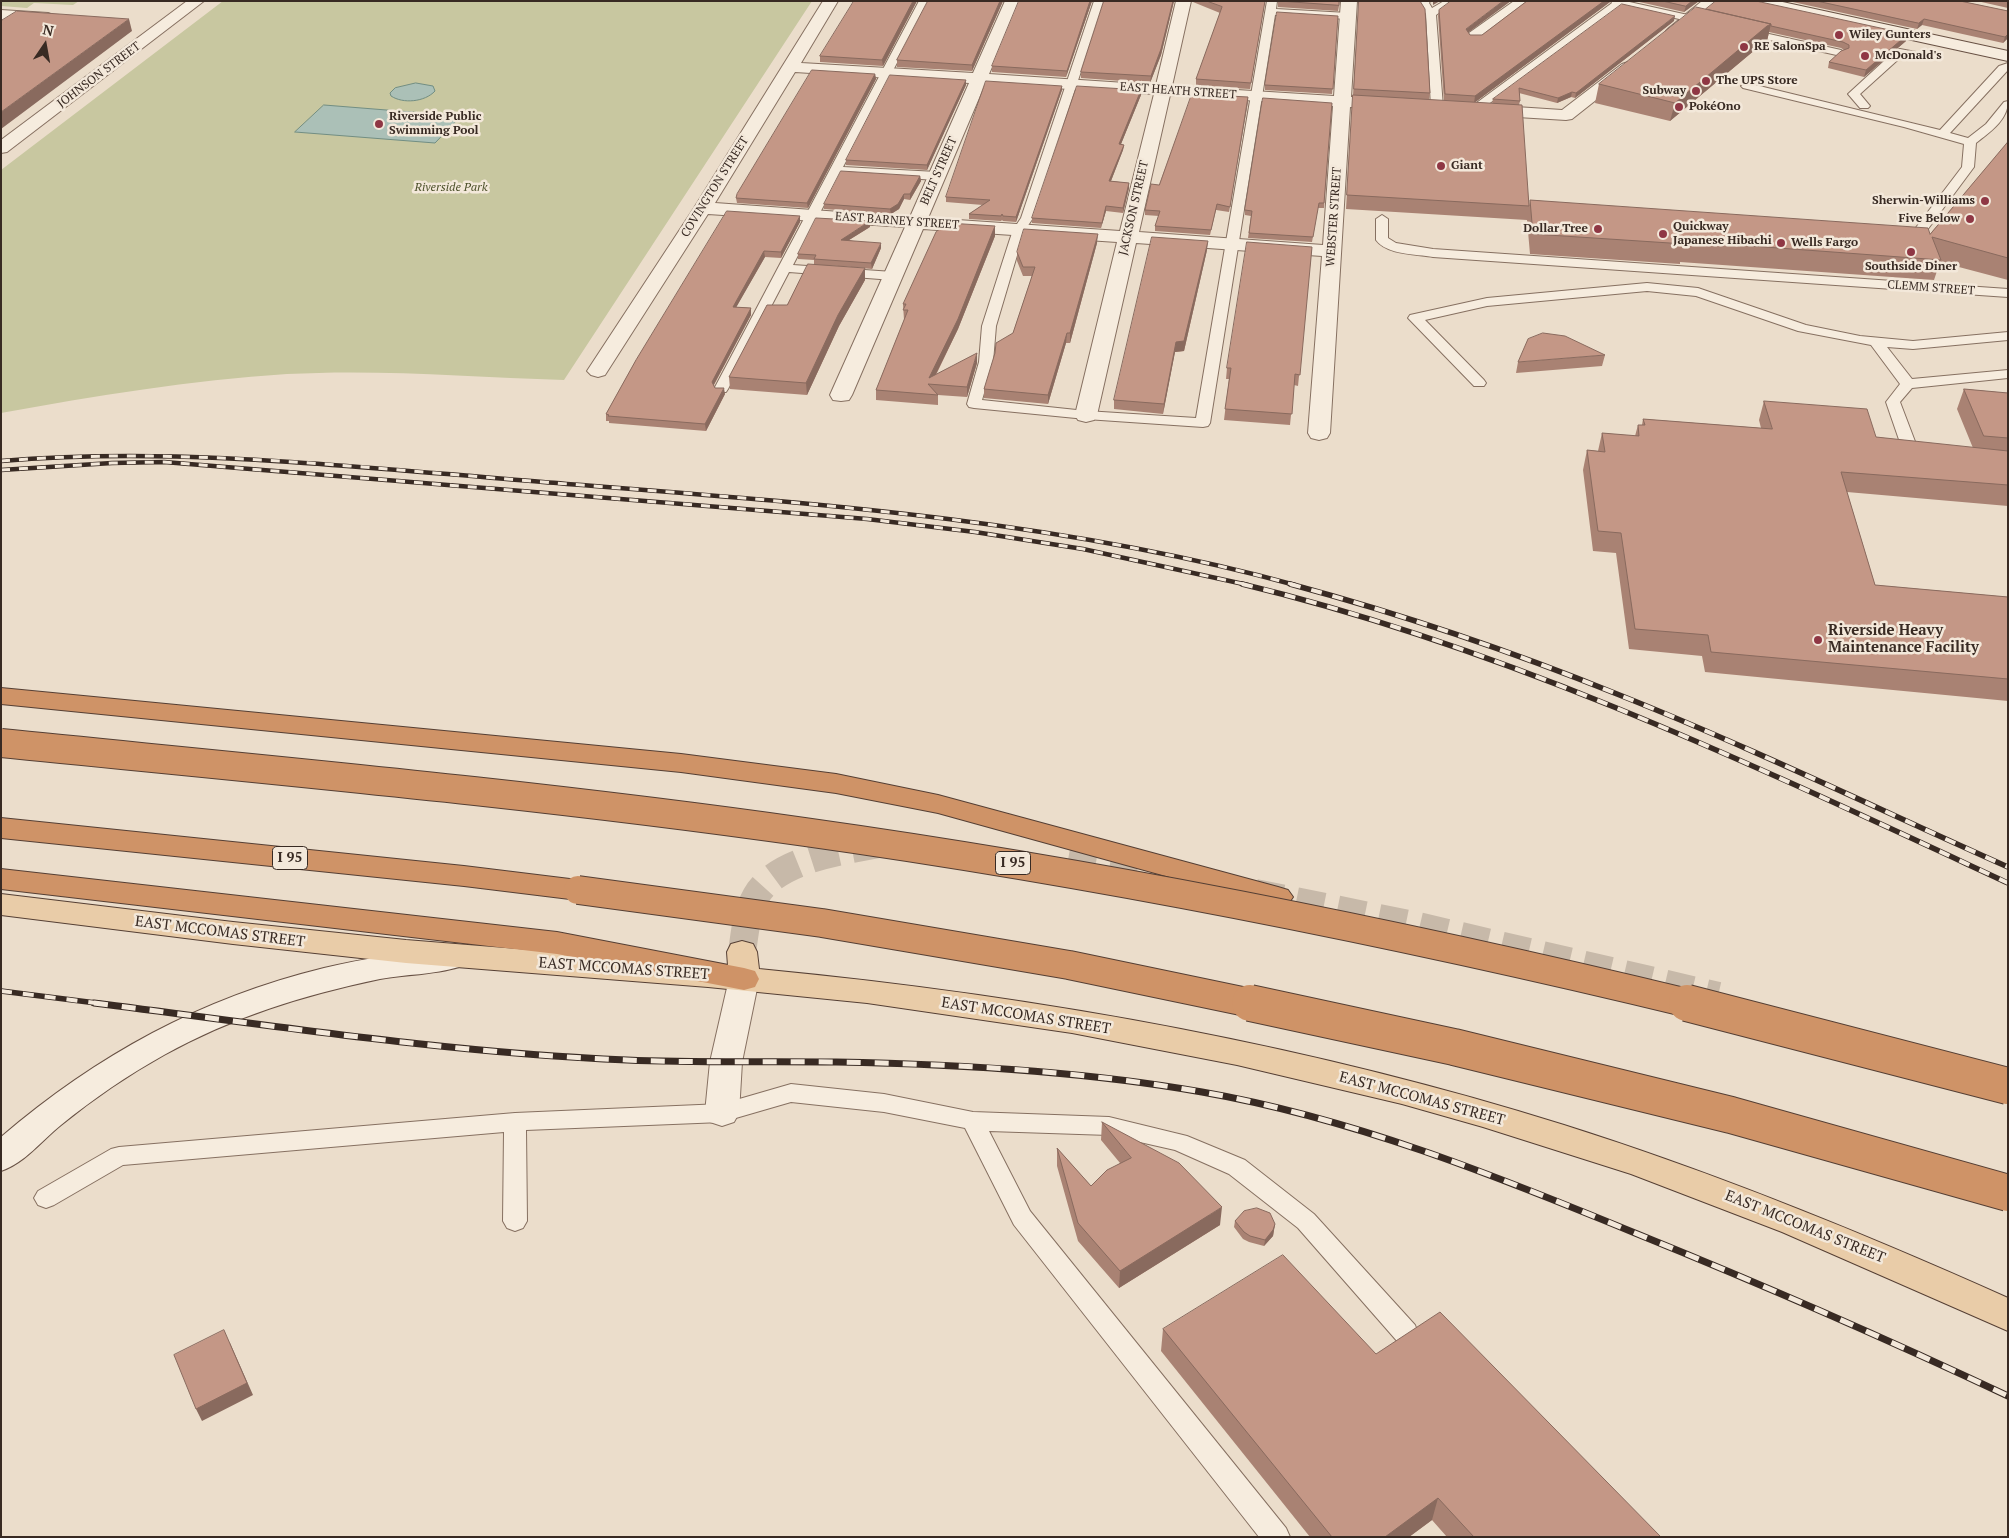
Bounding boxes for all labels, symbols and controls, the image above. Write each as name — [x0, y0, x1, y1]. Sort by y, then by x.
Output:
text: N — [41, 19, 55, 40]
north arrow — [20, 20, 70, 70]
place label: Wiley Gunters — [1849, 28, 1931, 42]
marker: Wiley Gunters — [1833, 29, 1845, 41]
street label: JOHNSON STREET — [55, 39, 143, 111]
place label: RE SalonSpa — [1754, 40, 1826, 54]
marker: RE SalonSpa — [1738, 41, 1750, 53]
place label: McDonald's — [1875, 49, 1942, 63]
marker: McDonald's — [1859, 50, 1871, 62]
place label: The UPS Store — [1716, 74, 1798, 88]
marker: The UPS Store — [1700, 75, 1712, 87]
street label: EAST HEATH STREET — [1119, 80, 1237, 102]
place label: Subway — [1643, 84, 1686, 98]
marker: Subway — [1690, 85, 1702, 97]
place label: PokéOno — [1689, 100, 1741, 114]
marker: PokéOno — [1673, 101, 1685, 113]
place label: Riverside Public Swimming Pool — [389, 110, 481, 138]
marker: Riverside Public Swimming Pool — [373, 118, 385, 130]
street label: COVINGTON STREET — [678, 134, 752, 240]
street label: BELT STREET — [918, 135, 960, 207]
street label: JACKSON STREET — [1116, 159, 1152, 257]
place label: Giant — [1451, 159, 1483, 173]
marker: Giant — [1435, 160, 1447, 172]
street label: WEBSTER STREET — [1323, 167, 1345, 267]
park label: Riverside Park — [415, 181, 487, 195]
place label: Sherwin-Williams — [1872, 194, 1975, 208]
marker: Sherwin-Williams — [1979, 195, 1991, 207]
street label: EAST BARNEY STREET — [834, 209, 960, 233]
place label: Five Below — [1899, 212, 1960, 226]
marker: Five Below — [1964, 213, 1976, 225]
place label: Quickway Japanese Hibachi — [1673, 220, 1772, 248]
place label: Dollar Tree — [1523, 222, 1588, 236]
marker: Dollar Tree — [1592, 223, 1604, 235]
marker: Quickway Japanese Hibachi — [1657, 228, 1669, 240]
place label: Wells Fargo — [1791, 236, 1858, 250]
marker: Wells Fargo — [1775, 237, 1787, 249]
marker: Southside Diner — [1905, 246, 1917, 258]
place label: Southside Diner — [1865, 260, 1957, 274]
street label: CLEMM STREET — [1887, 278, 1975, 298]
place label: Riverside Heavy Maintenance Facility — [1828, 622, 1979, 657]
marker: Riverside Heavy Maintenance Facility — [1812, 634, 1824, 646]
road number: I 95 — [272, 846, 308, 870]
road number: I 95 — [996, 851, 1030, 874]
street label: EAST MCCOMAS STREET — [134, 913, 306, 951]
street label: EAST MCCOMAS STREET — [538, 954, 710, 984]
street label: EAST MCCOMAS STREET — [940, 994, 1112, 1038]
street label: EAST MCCOMAS STREET — [1337, 1068, 1507, 1130]
street label: EAST MCCOMAS STREET — [1722, 1187, 1888, 1267]

